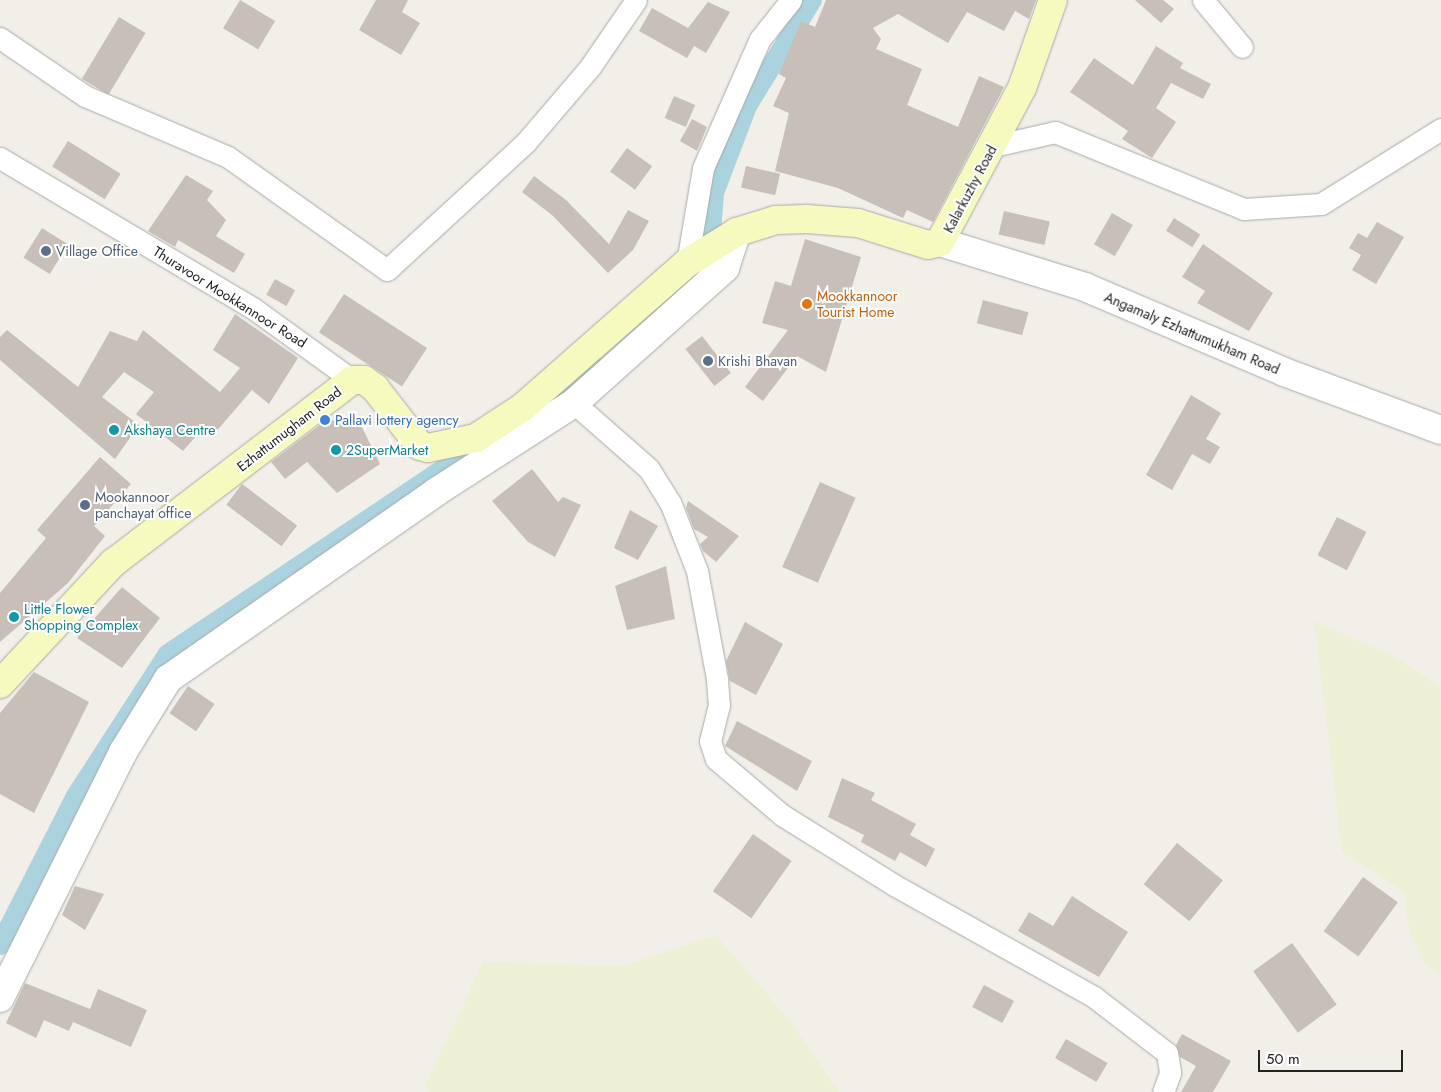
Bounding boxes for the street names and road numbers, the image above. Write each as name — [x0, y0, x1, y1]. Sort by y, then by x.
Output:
street label: Kalarkuzhy Road — [940, 142, 1000, 236]
street label: Thuravoor Mookkannoor Road — [150, 243, 310, 351]
street label: Angamaly Ezhattumukham Road — [1102, 288, 1282, 378]
street label: Ezhattumugham Road — [233, 383, 345, 475]

